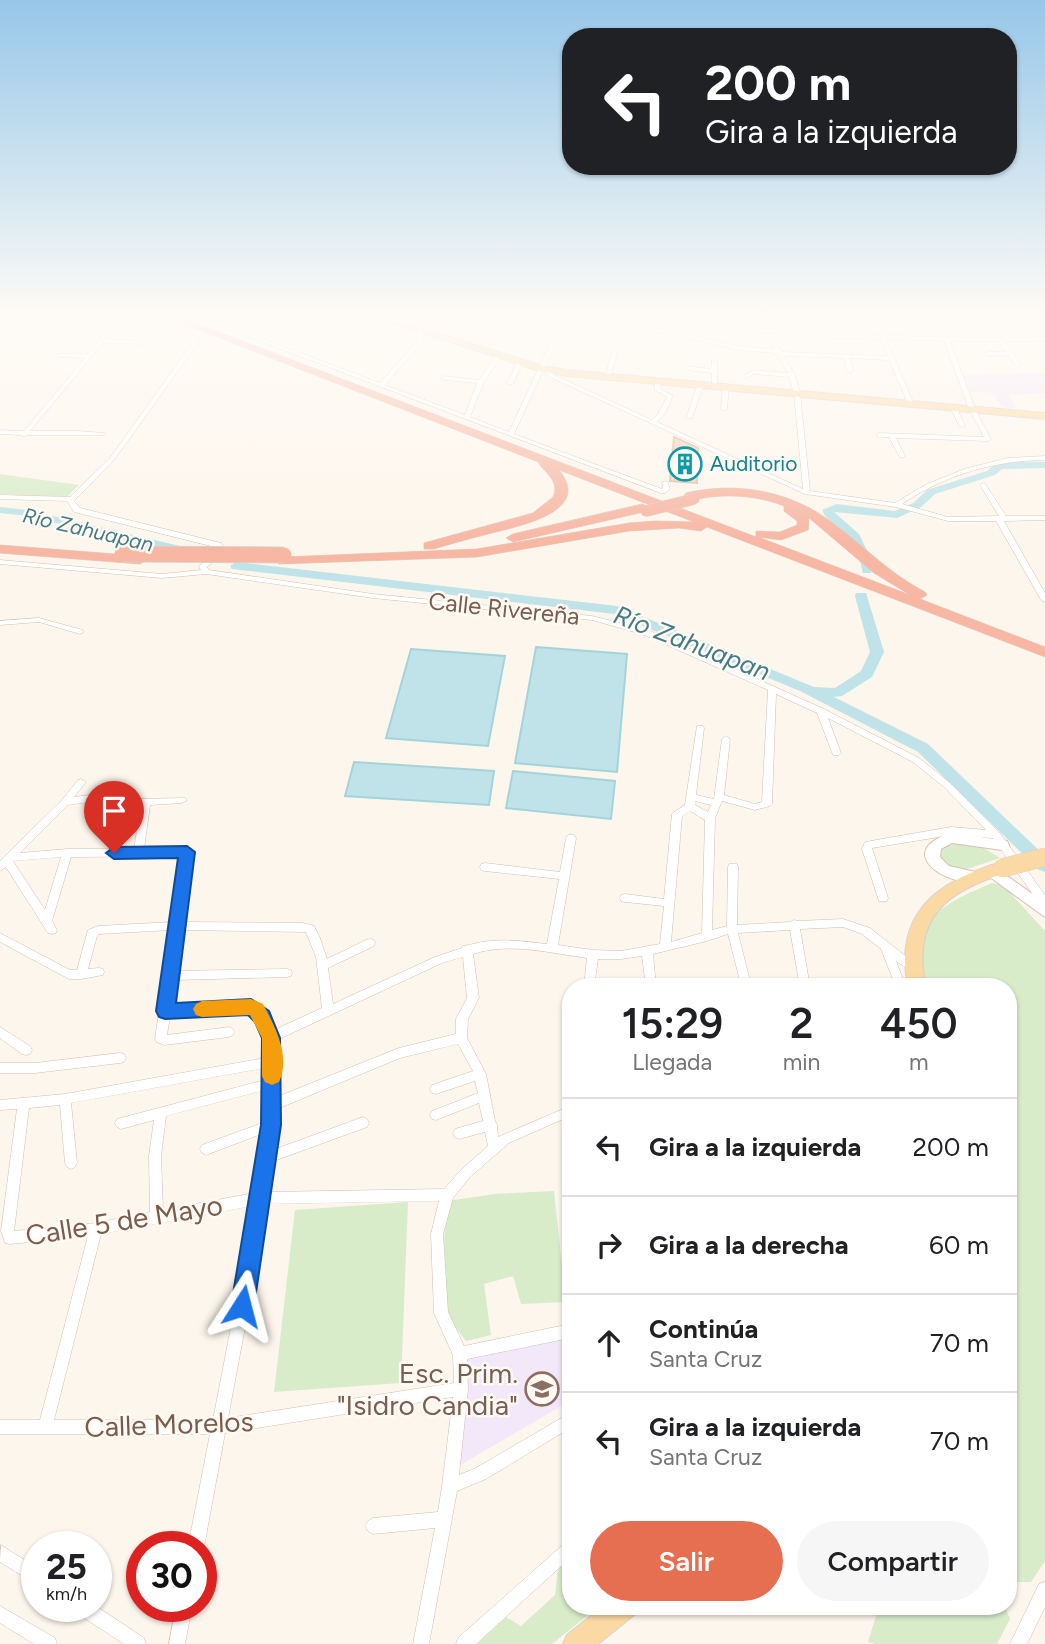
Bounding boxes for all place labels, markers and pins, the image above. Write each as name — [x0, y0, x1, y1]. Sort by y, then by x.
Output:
building icon: Auditorio — [666, 445, 704, 483]
place label: Auditorio — [710, 451, 797, 476]
pin — [84, 781, 144, 853]
place label: Esc. Prim. "Isidro Candia" — [337, 1356, 518, 1422]
school or university icon: Esc. Prim. "Isidro Candia" — [523, 1370, 561, 1408]

